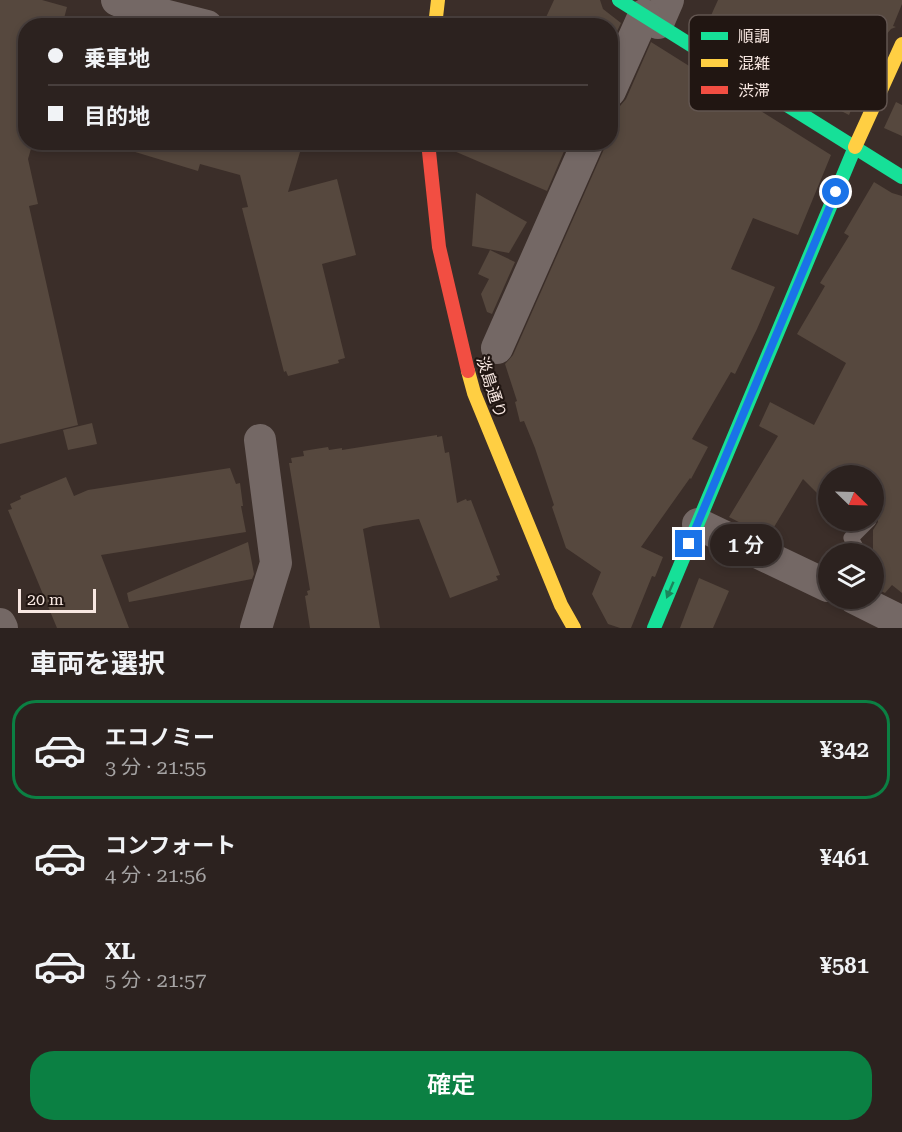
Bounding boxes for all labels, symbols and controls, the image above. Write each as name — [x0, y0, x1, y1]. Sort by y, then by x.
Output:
legend — [689, 15, 887, 111]
text: 順調 — [738, 27, 770, 46]
text: 乗車地 — [84, 46, 150, 71]
text: 混雑 — [738, 54, 770, 73]
text: 渋滞 — [738, 81, 770, 100]
text: 目的地 — [84, 104, 150, 129]
route start — [822, 178, 849, 205]
street label: 淡島通り — [473, 354, 510, 421]
north arrow — [818, 465, 884, 531]
map controls — [818, 465, 884, 609]
callout: 1 分 — [710, 523, 782, 565]
route end — [675, 530, 702, 557]
text: 1 分 — [728, 533, 764, 557]
button: layers — [818, 543, 884, 609]
one-way arrow — [665, 581, 675, 599]
scale bar — [18, 586, 96, 614]
text: 20 m — [27, 590, 64, 609]
text: 車両を選択 — [30, 648, 165, 680]
icon: car — [33, 723, 87, 777]
text: エコノミー — [105, 725, 215, 750]
text: ¥342 — [820, 737, 869, 762]
text: 3 分 · 21:55 — [105, 755, 206, 779]
icon: car — [33, 831, 87, 885]
text: コンフォート — [105, 833, 236, 858]
text: ¥461 — [820, 845, 869, 870]
text: 4 分 · 21:56 — [105, 863, 206, 887]
icon: car — [33, 939, 87, 993]
text: XL — [105, 939, 135, 964]
text: ¥581 — [820, 953, 869, 978]
text: 5 分 · 21:57 — [105, 968, 206, 992]
button: 確定 — [30, 1051, 872, 1120]

